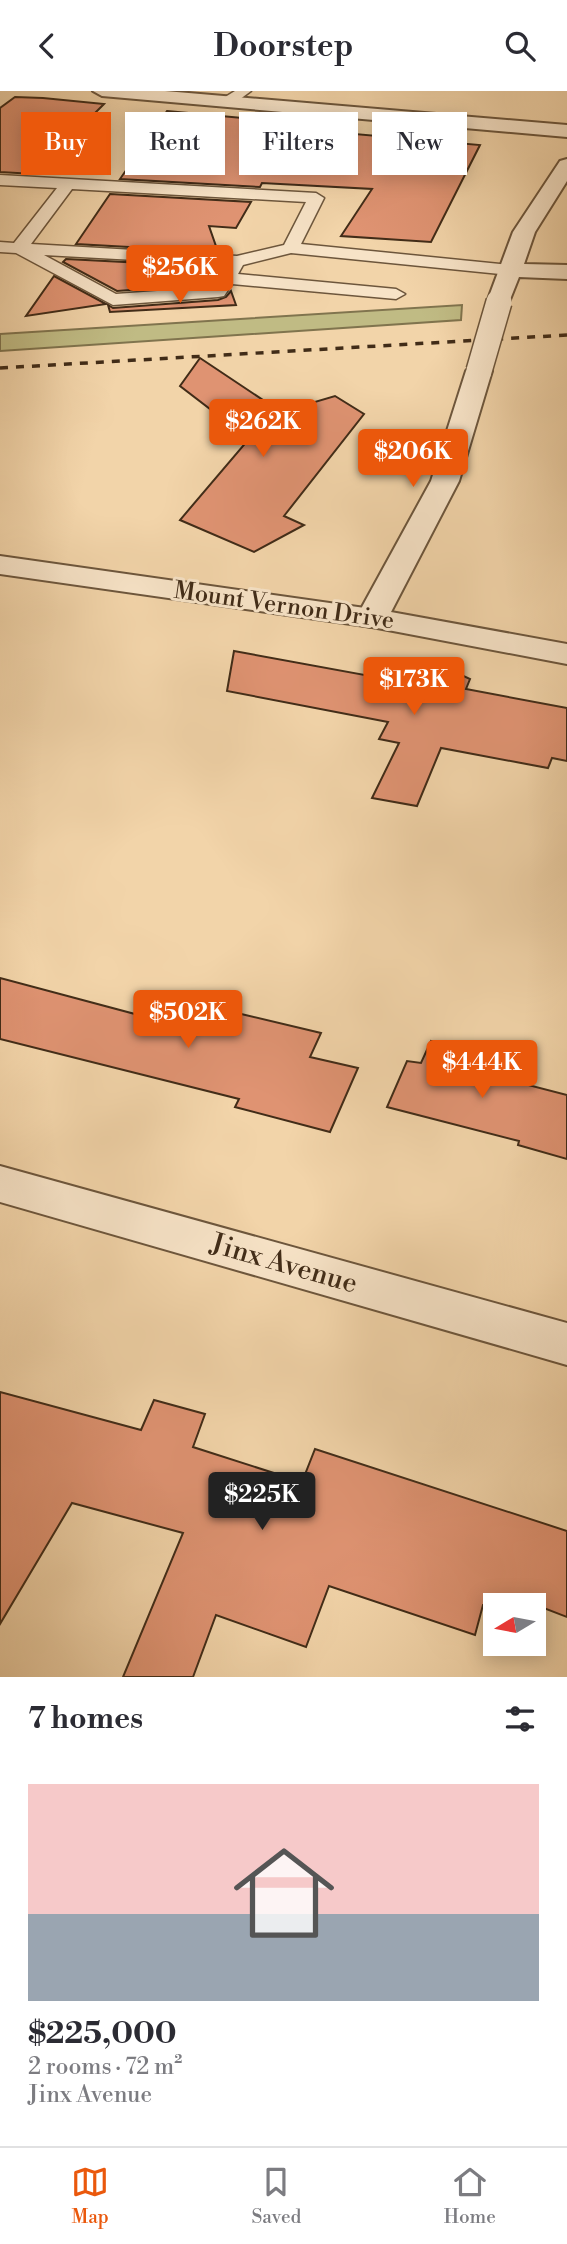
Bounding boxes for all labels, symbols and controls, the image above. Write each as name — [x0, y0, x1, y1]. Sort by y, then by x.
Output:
text: Doorstep — [214, 26, 353, 66]
icon: back — [28, 27, 66, 65]
icon: search — [501, 27, 539, 65]
chip: Buy — [21, 112, 111, 175]
chip: Rent — [125, 112, 225, 175]
chip: Filters — [239, 112, 358, 175]
chip: New — [372, 112, 467, 175]
pin: $256K — [131, 245, 229, 305]
text: $256K — [142, 254, 218, 282]
pin: $262K — [214, 399, 312, 459]
text: $262K — [225, 408, 301, 436]
pin: $206K — [364, 429, 462, 489]
text: $206K — [374, 438, 452, 466]
street label: Mount Vernon Drive — [172, 576, 396, 636]
pin: $173K — [365, 657, 463, 717]
text: $173K — [379, 666, 449, 694]
pin: $502K — [139, 991, 237, 1050]
text: $502K — [149, 999, 227, 1027]
pin: $444K — [433, 1041, 531, 1100]
text: $444K — [442, 1049, 522, 1077]
street label: Jinx Avenue — [206, 1226, 361, 1302]
pin: $225K — [213, 1473, 311, 1532]
text: $225K — [224, 1481, 300, 1509]
north arrow — [483, 1593, 546, 1655]
map controls — [483, 1593, 546, 1656]
text: 7 homes — [28, 1700, 143, 1738]
icon: filters — [501, 1700, 539, 1738]
icon: home — [221, 1830, 347, 1956]
text: $225,000 — [28, 2015, 177, 2053]
text: 2 rooms · 72 m² — [28, 2053, 182, 2081]
text: Jinx Avenue — [28, 2081, 152, 2109]
tab: Map — [71, 2163, 109, 2229]
tab: Saved — [251, 2163, 301, 2229]
tab: Home — [444, 2163, 496, 2229]

